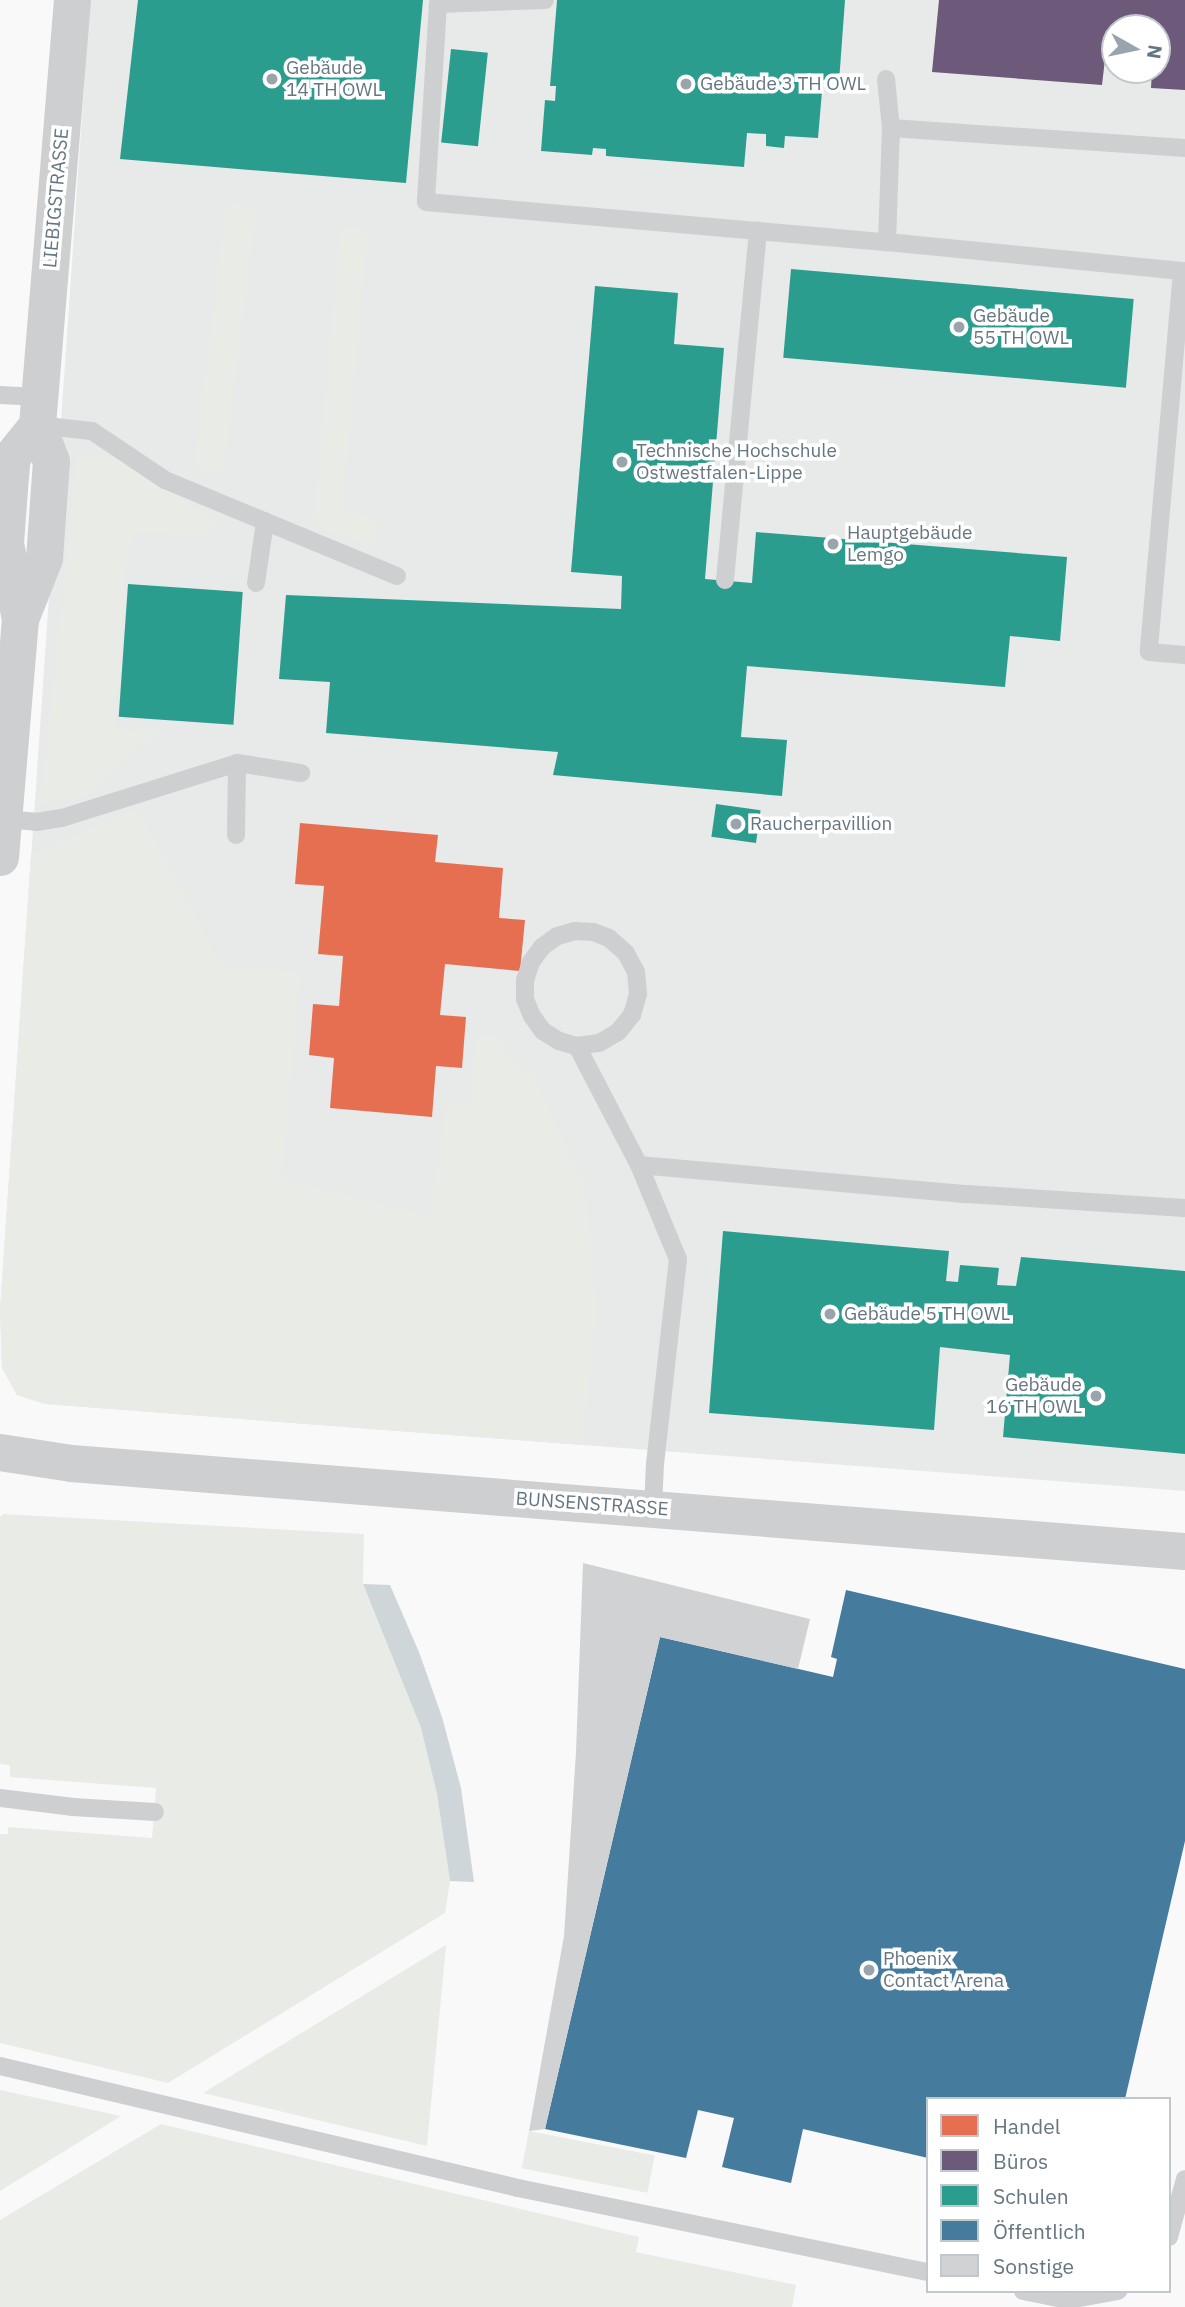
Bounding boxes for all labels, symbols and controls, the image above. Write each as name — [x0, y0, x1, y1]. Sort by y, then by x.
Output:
north arrow — [1101, 14, 1171, 84]
text: N — [1142, 43, 1168, 61]
place label: Gebäude 14 TH OWL — [286, 57, 382, 101]
marker: Gebäude 14 TH OWL — [264, 71, 280, 87]
place label: Gebäude 3 TH OWL — [700, 73, 866, 95]
marker: Gebäude 3 TH OWL — [678, 76, 694, 92]
street label: LIEBIGSTRASSE — [39, 127, 73, 269]
place label: Gebäude 55 TH OWL — [973, 305, 1069, 349]
marker: Gebäude 55 TH OWL — [951, 319, 967, 335]
place label: Technische Hochschule Ostwestfalen-Lippe — [636, 440, 837, 484]
marker: Technische Hochschule Ostwestfalen-Lippe — [614, 454, 630, 470]
place label: Hauptgebäude Lemgo — [847, 522, 973, 566]
marker: Hauptgebäude Lemgo — [825, 536, 841, 552]
place label: Raucherpavillion — [750, 813, 892, 835]
marker: Raucherpavillion — [728, 816, 744, 832]
place label: Gebäude 5 TH OWL — [844, 1303, 1010, 1325]
marker: Gebäude 5 TH OWL — [822, 1306, 838, 1322]
place label: Gebäude 16 TH OWL — [986, 1374, 1082, 1418]
marker: Gebäude 16 TH OWL — [1088, 1388, 1104, 1404]
street label: BUNSENSTRASSE — [515, 1487, 669, 1521]
place label: Phoenix Contact Arena — [883, 1948, 1004, 1992]
marker: Phoenix Contact Arena — [861, 1962, 877, 1978]
legend — [926, 2097, 1171, 2293]
text: Handel — [993, 2112, 1060, 2140]
text: Büros — [993, 2147, 1048, 2175]
text: Schulen — [993, 2182, 1069, 2210]
text: Öffentlich — [993, 2217, 1086, 2245]
text: Sonstige — [993, 2252, 1074, 2280]

